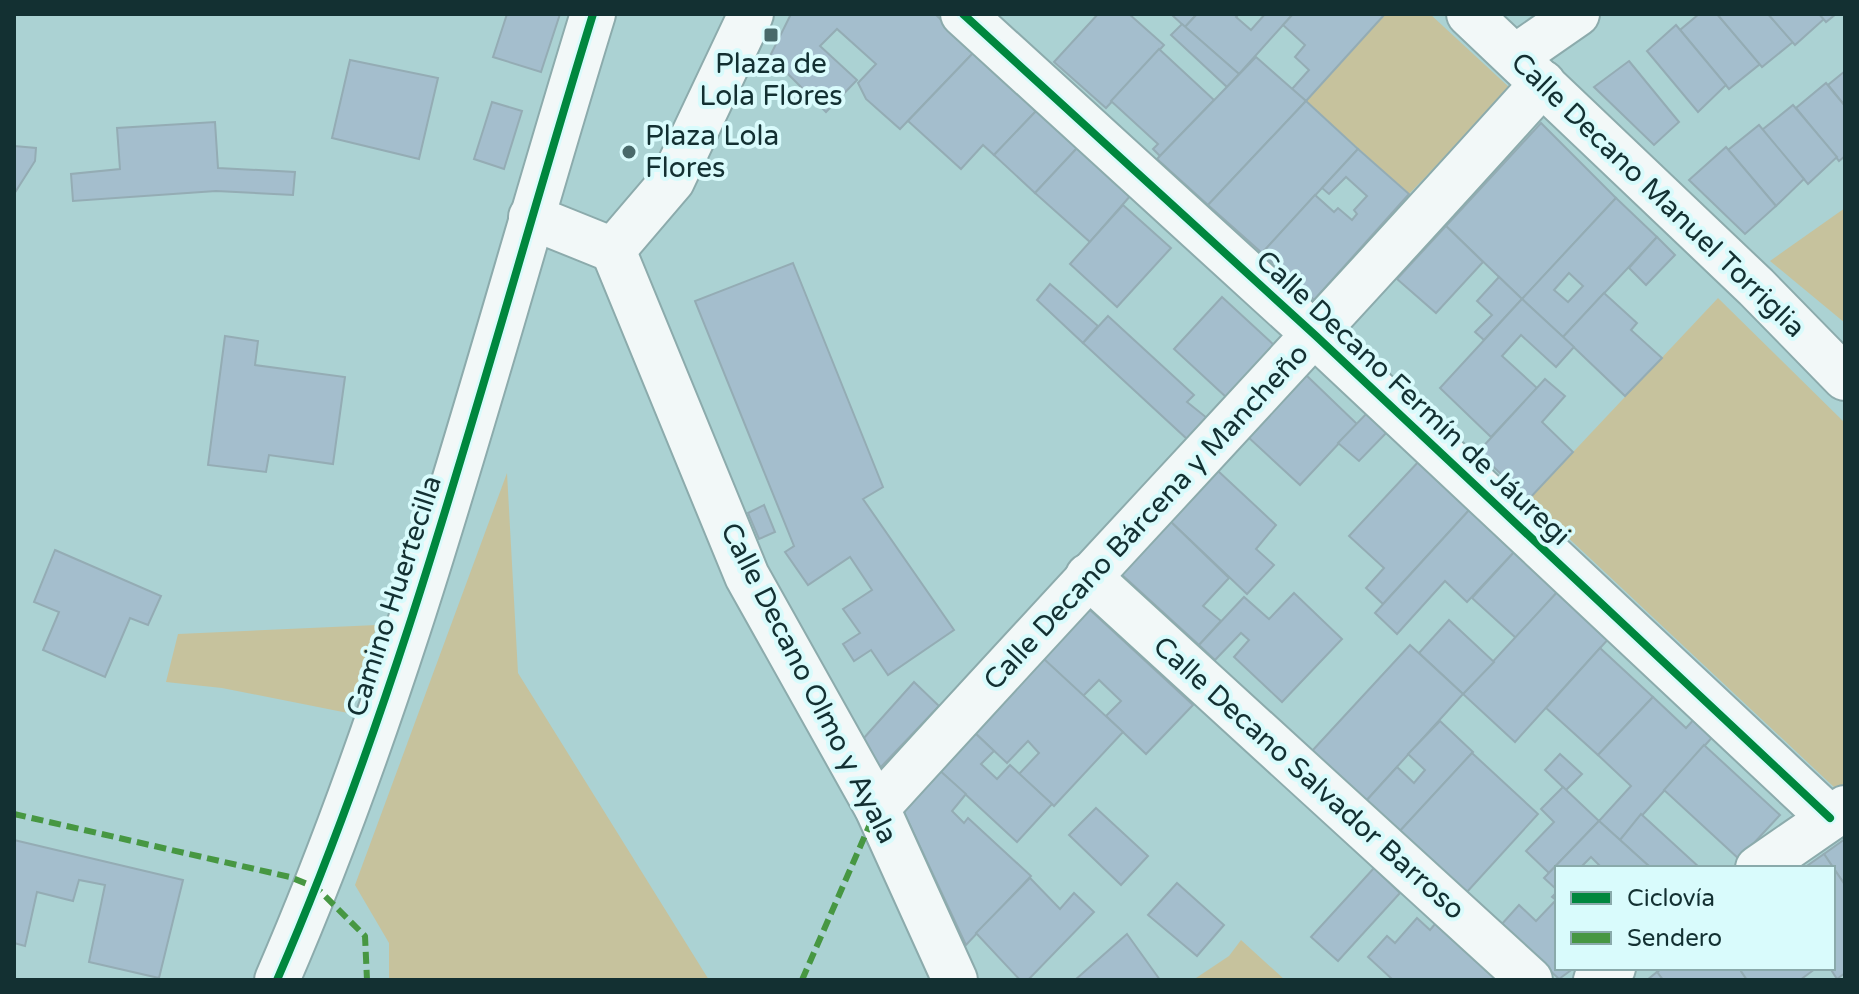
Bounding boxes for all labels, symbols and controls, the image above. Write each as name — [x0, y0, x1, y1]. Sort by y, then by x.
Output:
marker: Plaza de Lola Flores — [762, 26, 780, 44]
street label: Calle Decano Manuel Torriglia — [1504, 45, 1812, 345]
place label: Plaza de Lola Flores — [699, 47, 843, 113]
place label: Plaza Lola Flores — [645, 119, 779, 185]
marker: Plaza Lola Flores — [620, 143, 638, 161]
street label: Calle Decano Fermín de Jáuregi — [1249, 243, 1577, 553]
street label: Calle Decano Bárcena y Mancheño — [976, 337, 1316, 697]
street label: Camino Huertecilla — [339, 471, 449, 721]
street label: Calle Decano Olmo y Ayala — [713, 517, 905, 849]
street label: Calle Decano Salvador Barroso — [1146, 629, 1472, 927]
legend — [1555, 866, 1835, 970]
text: Ciclovía — [1627, 884, 1715, 913]
text: Sendero — [1627, 924, 1722, 953]

